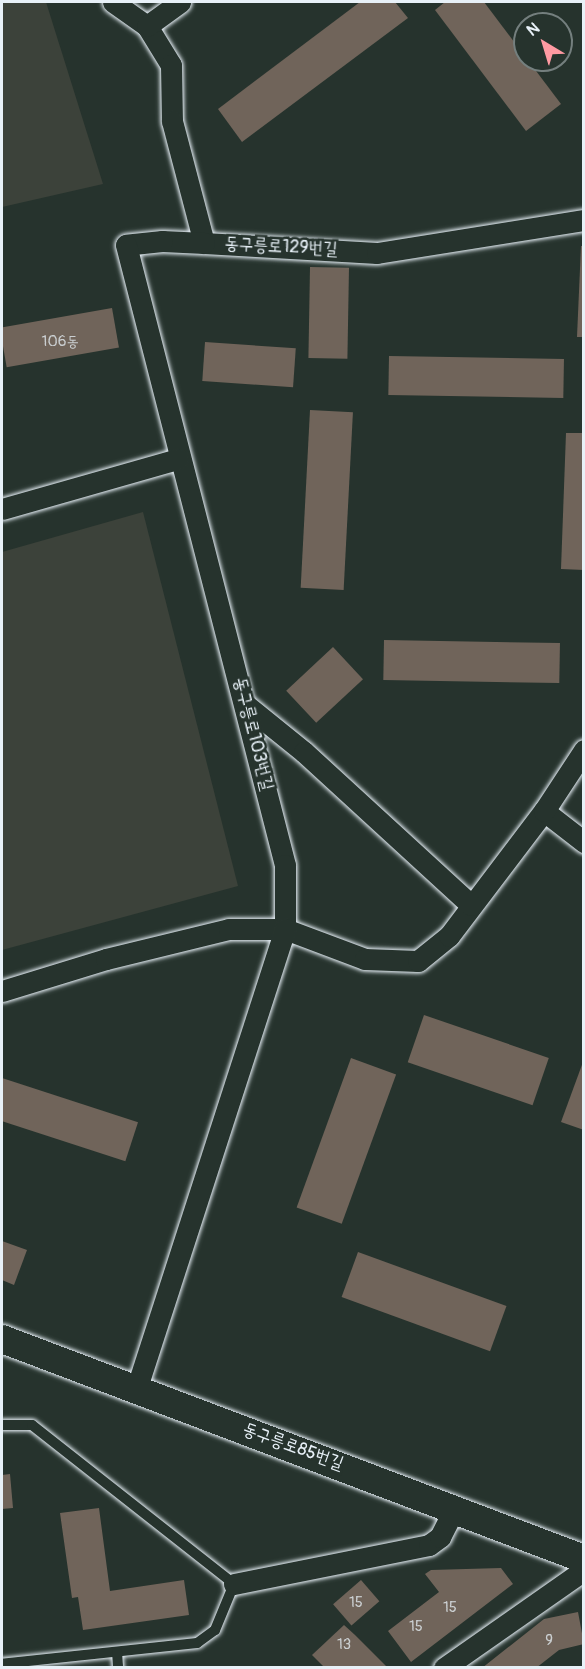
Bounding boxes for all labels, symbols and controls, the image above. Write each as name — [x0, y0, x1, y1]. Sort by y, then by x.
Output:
north arrow — [513, 12, 573, 72]
text: N — [523, 18, 544, 41]
street label: 동구릉로129번길 — [224, 233, 338, 261]
house number: 106동 — [42, 333, 78, 351]
street label: 동구릉로103번길 — [228, 675, 278, 793]
street label: 동구릉로85번길 — [240, 1419, 346, 1475]
house number: 15 — [349, 1594, 363, 1612]
house number: 15 — [443, 1599, 457, 1617]
house number: 15 — [409, 1618, 423, 1636]
house number: 9 — [545, 1632, 553, 1650]
house number: 13 — [337, 1636, 351, 1654]

